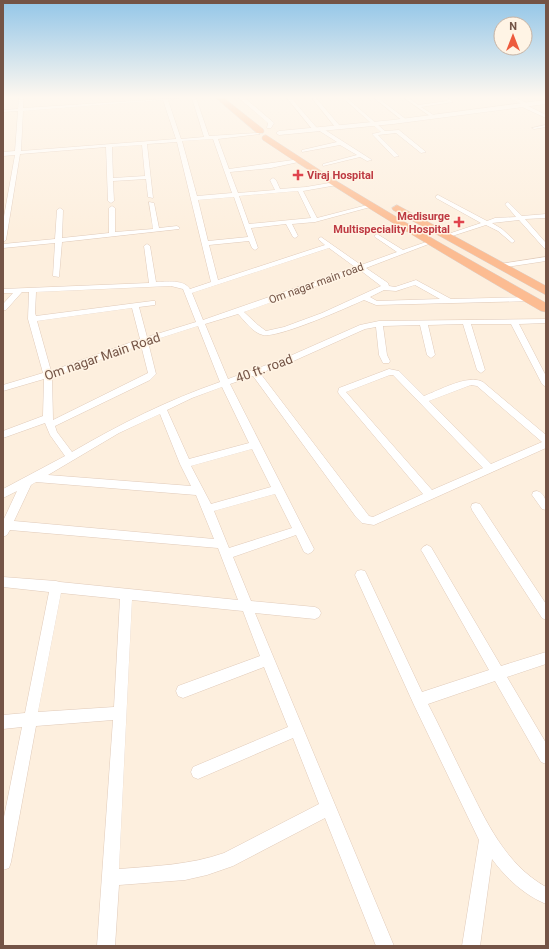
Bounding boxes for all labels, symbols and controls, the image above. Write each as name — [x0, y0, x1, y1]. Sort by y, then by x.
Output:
north arrow — [493, 16, 533, 56]
text: N — [509, 20, 517, 33]
marker: Viraj Hospital — [292, 169, 304, 181]
place label: Viraj Hospital — [307, 169, 374, 182]
place label: Medisurge Multispeciality Hospital — [333, 210, 450, 236]
marker: Medisurge Multispeciality Hospital — [453, 216, 465, 228]
street label: Om nagar main road — [267, 260, 365, 307]
street label: Om nagar Main Road — [42, 330, 162, 383]
street label: 40 ft. road — [234, 351, 295, 386]

